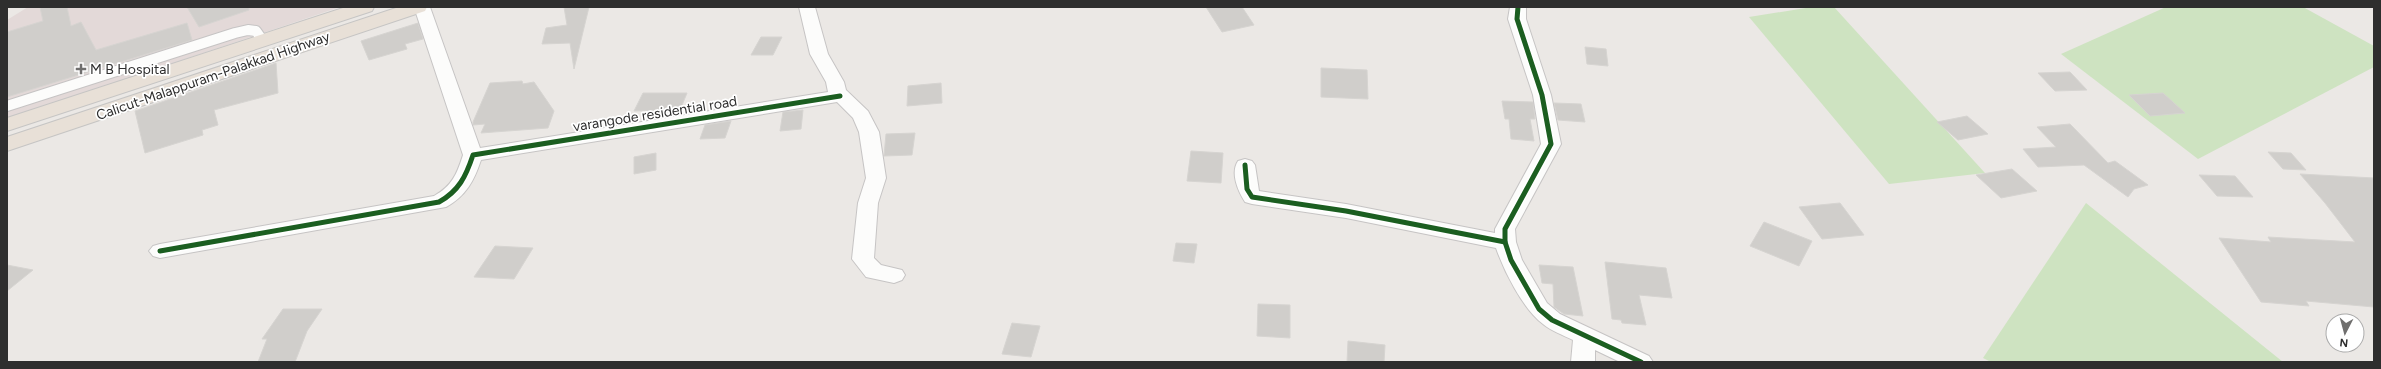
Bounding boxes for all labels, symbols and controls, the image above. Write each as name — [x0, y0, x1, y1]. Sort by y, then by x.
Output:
street label: Calicut-Malappuram-Palakkad Highway — [94, 28, 333, 124]
place label: M B Hospital — [90, 61, 169, 78]
marker: M B Hospital — [75, 63, 87, 75]
street label: varangode residential road — [572, 93, 738, 135]
north arrow — [2325, 313, 2365, 353]
text: N — [2339, 336, 2349, 349]

